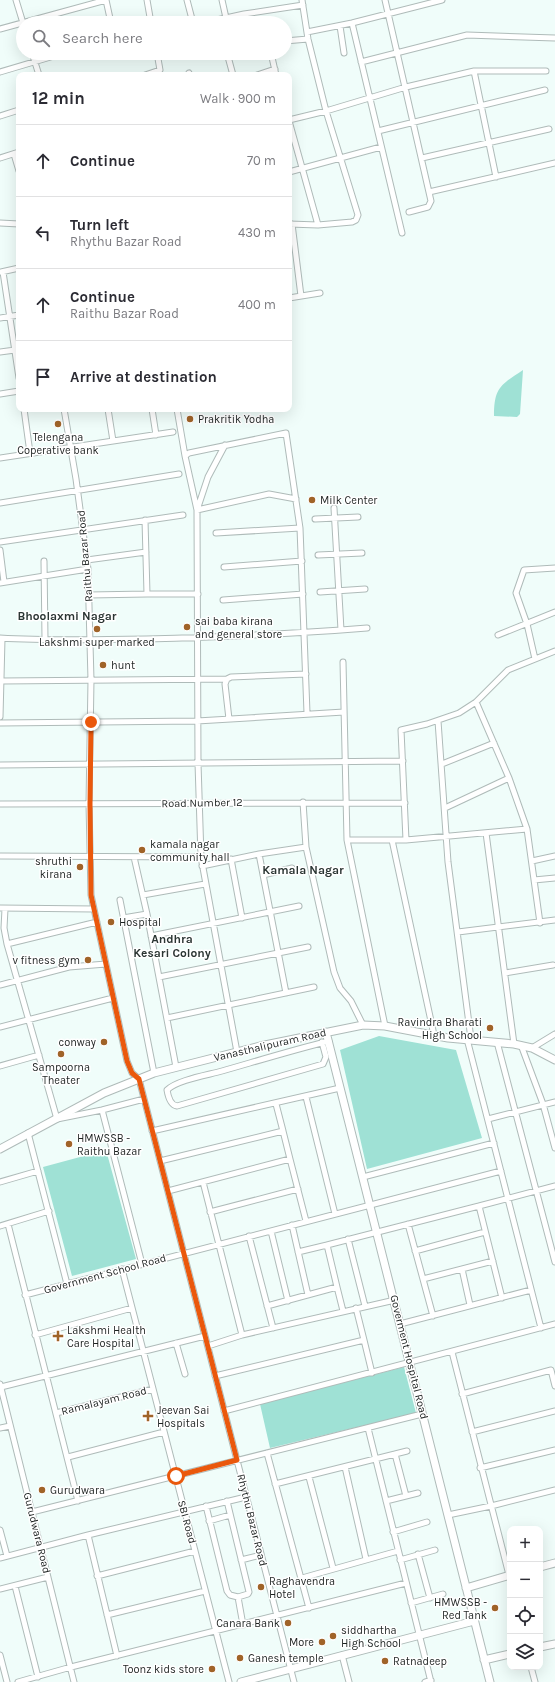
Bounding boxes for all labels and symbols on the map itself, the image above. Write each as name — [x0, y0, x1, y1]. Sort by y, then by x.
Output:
place label: Prakritik Yodha — [198, 413, 274, 426]
marker: Prakritik Yodha — [185, 414, 195, 424]
marker: Telengana Coperative bank — [53, 419, 63, 429]
place label: Telengana Coperative bank — [17, 431, 99, 457]
place label: Milk Center — [320, 494, 377, 507]
marker: Milk Center — [307, 495, 317, 505]
street label: Raithu Bazar Road — [75, 510, 95, 602]
district label: Bhoolaxmi Nagar — [18, 609, 117, 623]
place label: sai baba kirana and general store — [195, 615, 283, 641]
marker: sai baba kirana and general store — [182, 622, 192, 632]
marker: Lakshmi super marked — [92, 624, 102, 634]
place label: Lakshmi super marked — [39, 636, 155, 649]
place label: hunt — [111, 659, 135, 672]
marker: hunt — [98, 660, 108, 670]
route end — [82, 713, 100, 731]
street label: Road Number 12 — [161, 796, 243, 810]
place label: kamala nagar community hall — [150, 838, 230, 864]
marker: kamala nagar community hall — [137, 845, 147, 855]
place label: shruthi kirana — [35, 855, 72, 881]
marker: shruthi kirana — [75, 862, 85, 872]
district label: Kamala Nagar — [262, 863, 344, 877]
place label: Hospital — [119, 916, 161, 929]
marker: Hospital — [106, 917, 116, 927]
district label: Andhra Kesari Colony — [133, 932, 211, 960]
place label: v fitness gym — [12, 954, 80, 967]
marker: v fitness gym — [83, 955, 93, 965]
place label: Ravindra Bharati High School — [398, 1016, 482, 1042]
marker: Ravindra Bharati High School — [485, 1023, 495, 1033]
street label: Vanasthalipuram Road — [213, 1026, 327, 1064]
place label: conway — [59, 1036, 96, 1049]
marker: conway — [99, 1037, 109, 1047]
marker: Sampoorna Theater — [56, 1049, 66, 1059]
place label: Sampoorna Theater — [32, 1061, 90, 1087]
place label: HMWSSB - Raithu Bazar — [77, 1132, 141, 1158]
marker: HMWSSB - Raithu Bazar — [64, 1139, 74, 1149]
street label: Government School Road — [42, 1251, 168, 1297]
street label: Goverment Hospital Road — [387, 1294, 431, 1420]
place label: Lakshmi Health Care Hospital — [67, 1324, 146, 1350]
marker: Lakshmi Health Care Hospital — [52, 1330, 64, 1342]
street label: Ramalayam Road — [60, 1384, 148, 1418]
place label: Jeevan Sai Hospitals — [157, 1404, 210, 1430]
marker: Jeevan Sai Hospitals — [142, 1410, 154, 1422]
route start — [167, 1467, 185, 1485]
street label: Rhythu Bazar Road — [234, 1473, 270, 1567]
place label: Gurudwara — [50, 1484, 105, 1497]
marker: Gurudwara — [37, 1485, 47, 1495]
street label: Gurudwara Road — [21, 1491, 53, 1575]
street label: SBI Road — [175, 1499, 199, 1545]
place label: Raghavendra Hotel — [269, 1575, 335, 1601]
marker: Raghavendra Hotel — [256, 1582, 266, 1592]
place label: HMWSSB - Red Tank — [434, 1596, 487, 1622]
marker: HMWSSB - Red Tank — [490, 1603, 500, 1613]
place label: Canara Bank — [216, 1617, 280, 1630]
marker: Canara Bank — [283, 1618, 293, 1628]
place label: siddhartha High School — [341, 1624, 401, 1650]
marker: siddhartha High School — [328, 1631, 338, 1641]
place label: More — [289, 1636, 314, 1649]
marker: More — [317, 1637, 327, 1647]
place label: Ganesh temple — [248, 1652, 324, 1665]
marker: Ganesh temple — [235, 1653, 245, 1663]
place label: Ratnadeep — [393, 1655, 447, 1668]
marker: Ratnadeep — [380, 1656, 390, 1666]
place label: Toonz kids store — [123, 1663, 204, 1676]
marker: Toonz kids store — [207, 1664, 217, 1674]

